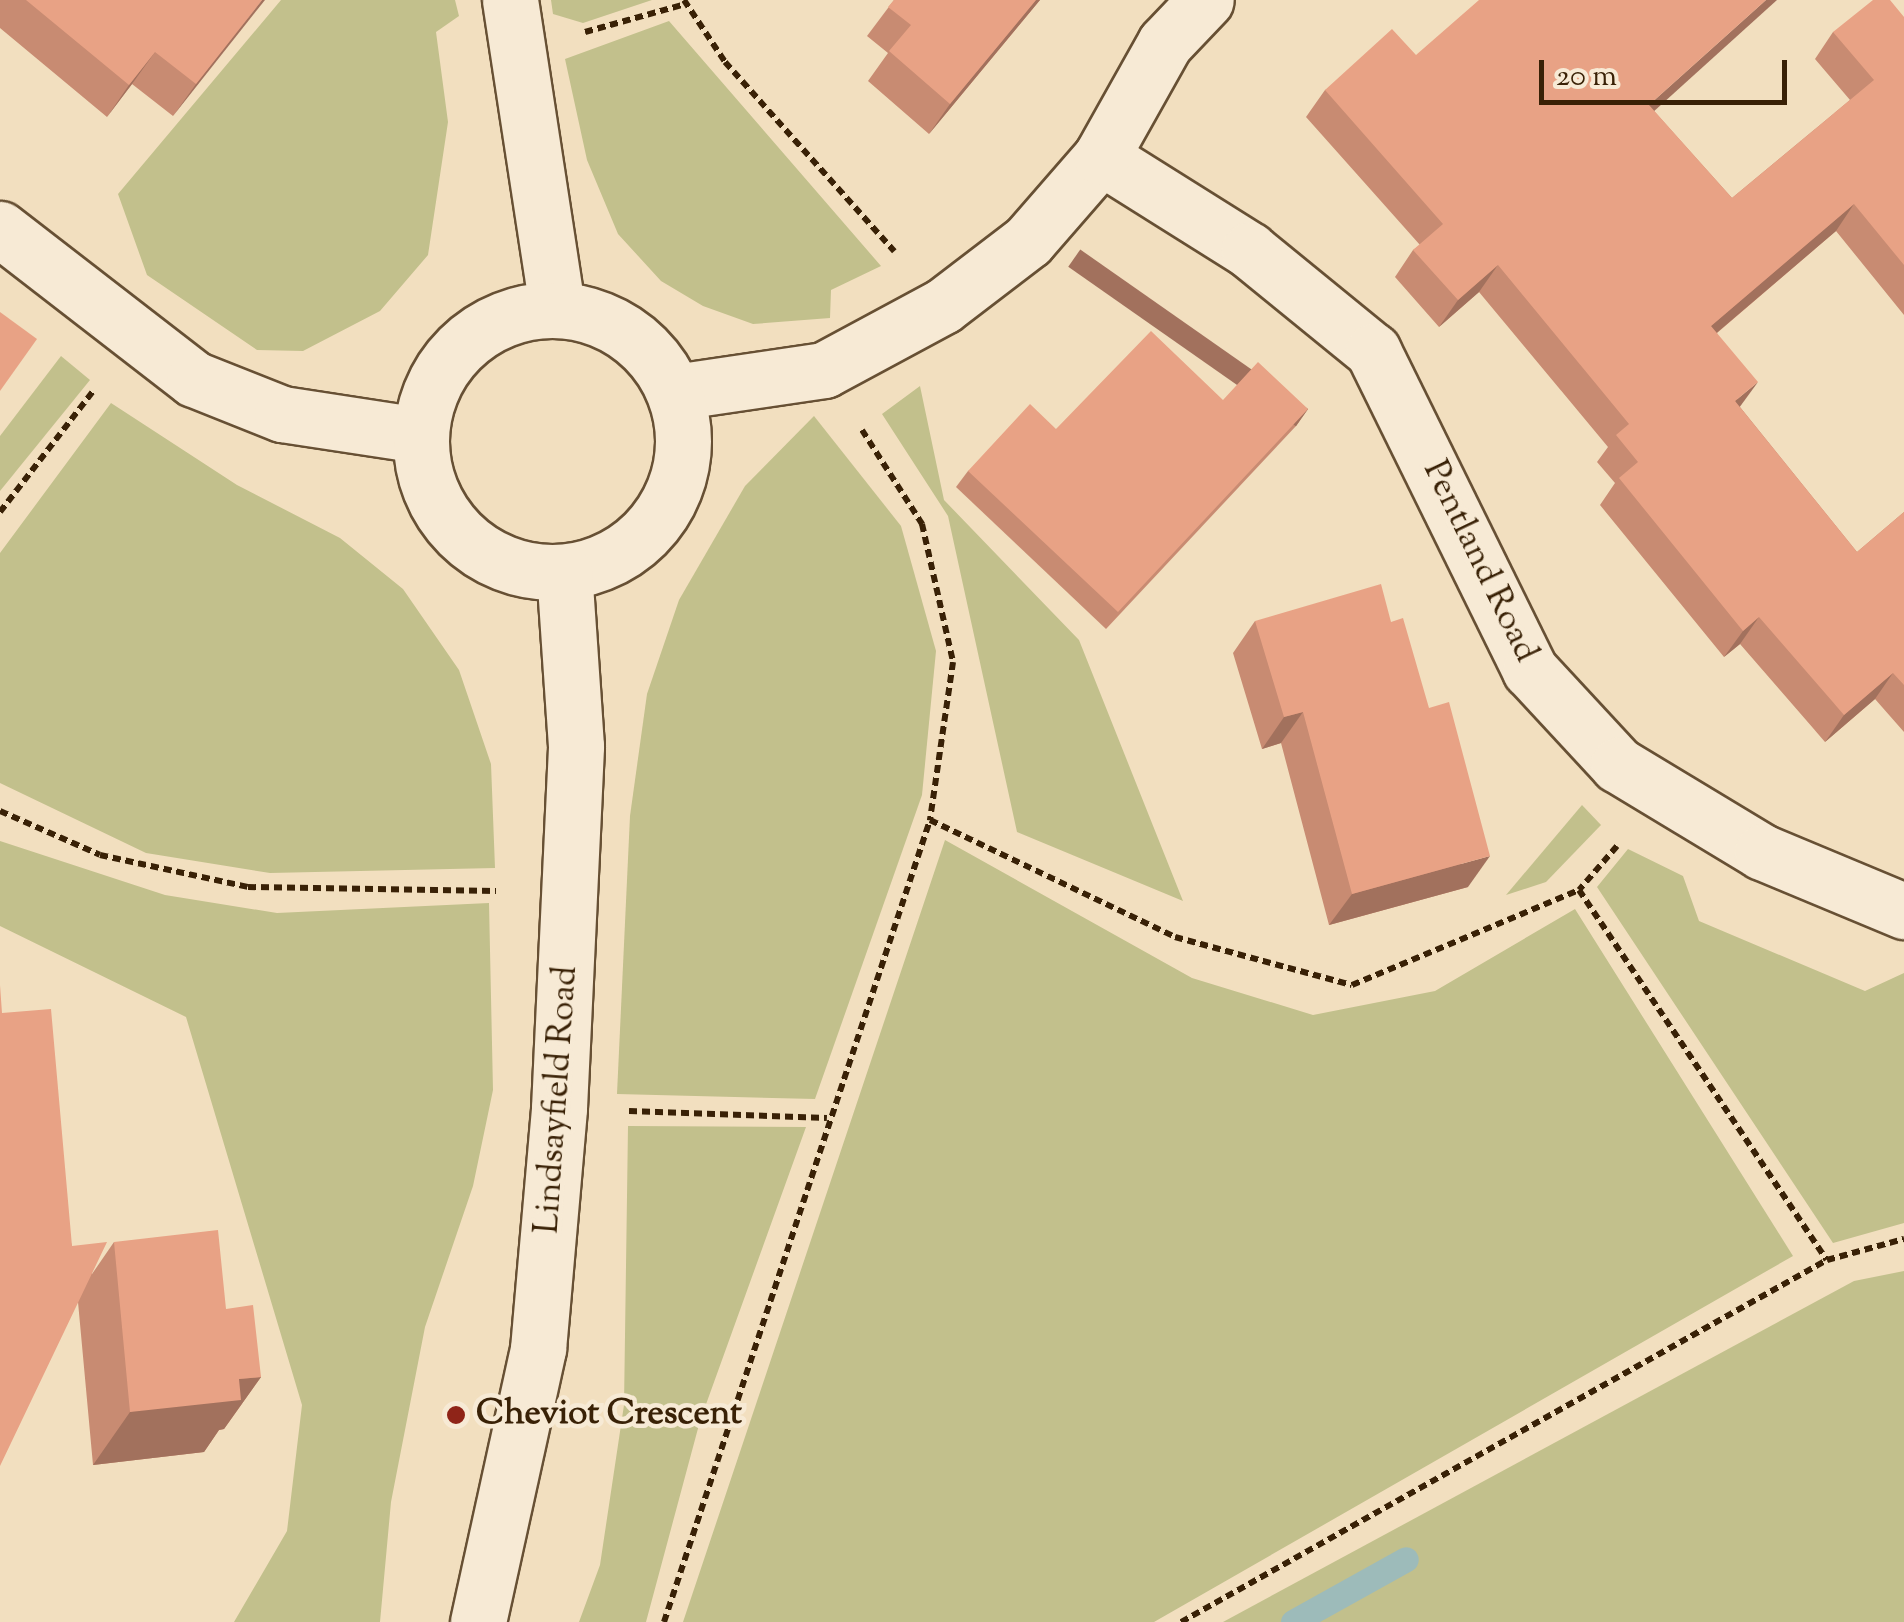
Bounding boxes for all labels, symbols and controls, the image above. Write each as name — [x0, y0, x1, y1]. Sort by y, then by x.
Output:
scale bar — [1544, 40, 1792, 102]
text: 20 m — [1556, 56, 1617, 99]
street label: Pentland Road — [1412, 454, 1546, 670]
street label: Lindsayfield Road — [528, 965, 588, 1235]
place label: Cheviot Crescent — [476, 1394, 742, 1436]
marker: Cheviot Crescent — [445, 1404, 467, 1426]

